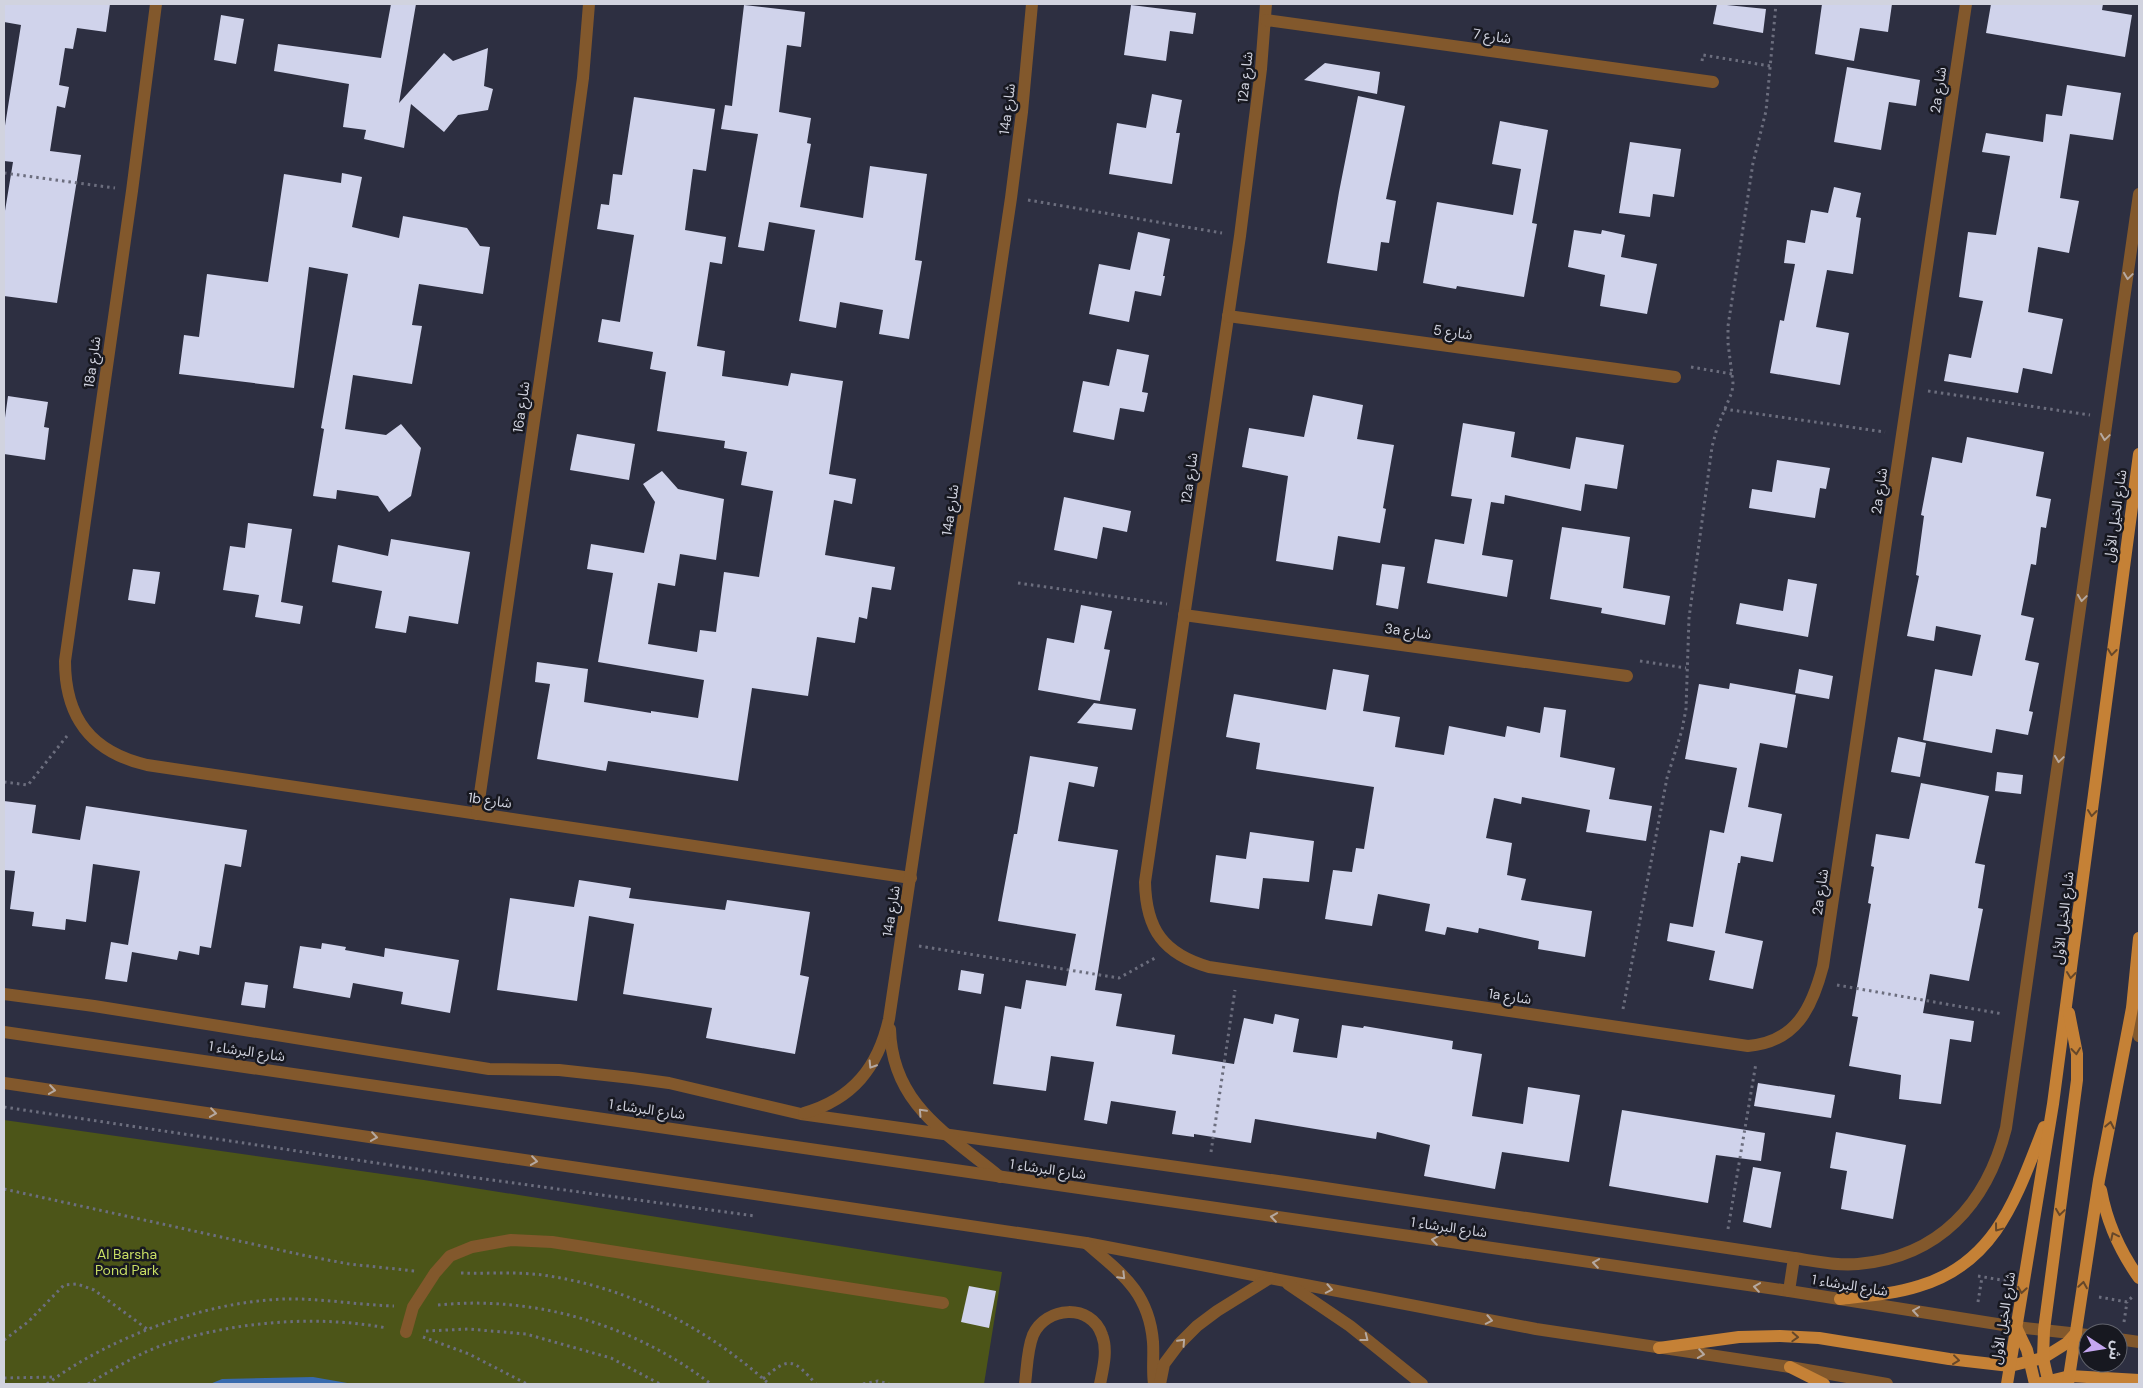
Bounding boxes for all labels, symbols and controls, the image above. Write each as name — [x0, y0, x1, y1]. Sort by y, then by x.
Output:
street label: شارع 7 — [1471, 24, 1512, 50]
street label: 12a شارع — [1233, 51, 1259, 104]
street label: 2a شارع — [1926, 66, 1952, 115]
street label: 14a شارع — [995, 82, 1021, 136]
one-way arrow — [2123, 272, 2133, 281]
street label: شارع 5 — [1432, 320, 1474, 346]
street label: 18a شارع — [80, 335, 106, 389]
street label: 16a شارع — [508, 380, 535, 434]
one-way arrow — [2100, 434, 2111, 442]
street label: 12a شارع — [1177, 451, 1203, 505]
street label: 2a شارع — [1867, 467, 1893, 516]
street label: شارع الخيل الأول — [2100, 468, 2132, 564]
street label: 14a شارع — [938, 483, 964, 537]
one-way arrow — [2077, 595, 2088, 603]
street label: 3a شارع — [1383, 619, 1432, 645]
one-way arrow — [2107, 649, 2118, 657]
one-way arrow — [2054, 755, 2065, 763]
street label: 1b شارع — [467, 788, 513, 814]
one-way arrow — [2087, 810, 2098, 818]
street label: 2a شارع — [1808, 868, 1834, 917]
street label: شارع الخيل الأول — [2048, 870, 2080, 966]
street label: 14a شارع — [878, 884, 906, 938]
one-way arrow — [2066, 971, 2077, 979]
street label: 1a شارع — [1487, 984, 1533, 1010]
street label: شارع البرشاء 1 — [207, 1037, 286, 1067]
one-way arrow — [2070, 1047, 2081, 1055]
one-way arrow — [869, 1059, 878, 1068]
one-way arrow — [48, 1084, 56, 1095]
street label: شارع البرشاء 1 — [607, 1095, 686, 1125]
one-way arrow — [208, 1108, 217, 1118]
one-way arrow — [919, 1109, 928, 1118]
one-way arrow — [2104, 1120, 2114, 1129]
one-way arrow — [370, 1131, 378, 1142]
one-way arrow — [530, 1155, 539, 1165]
street label: شارع البرشاء 1 — [1008, 1155, 1087, 1185]
one-way arrow — [2055, 1208, 2066, 1216]
one-way arrow — [1270, 1212, 1279, 1222]
street label: شارع البرشاء 1 — [1409, 1213, 1488, 1243]
one-way arrow — [1996, 1222, 2004, 1231]
one-way arrow — [2110, 1232, 2120, 1241]
one-way arrow — [1431, 1235, 1439, 1246]
park label: Al Barsha Pond Park — [95, 1245, 159, 1279]
one-way arrow — [1592, 1259, 1600, 1269]
one-way arrow — [1117, 1270, 1126, 1279]
street label: شارع البرشاء 1 — [1810, 1270, 1889, 1302]
street label: شارع الخيل الأول — [1987, 1270, 2021, 1366]
one-way arrow — [2077, 1281, 2088, 1289]
one-way arrow — [1752, 1282, 1761, 1292]
one-way arrow — [1325, 1284, 1334, 1294]
one-way arrow — [2018, 1286, 2028, 1295]
one-way arrow — [1912, 1306, 1920, 1317]
one-way arrow — [1484, 1314, 1493, 1325]
north arrow — [2078, 1323, 2128, 1373]
one-way arrow — [1791, 1331, 1799, 1342]
one-way arrow — [1359, 1332, 1368, 1340]
one-way arrow — [1176, 1339, 1185, 1348]
text: ش — [2105, 1339, 2127, 1362]
one-way arrow — [1697, 1348, 1705, 1358]
one-way arrow — [1952, 1354, 1960, 1365]

